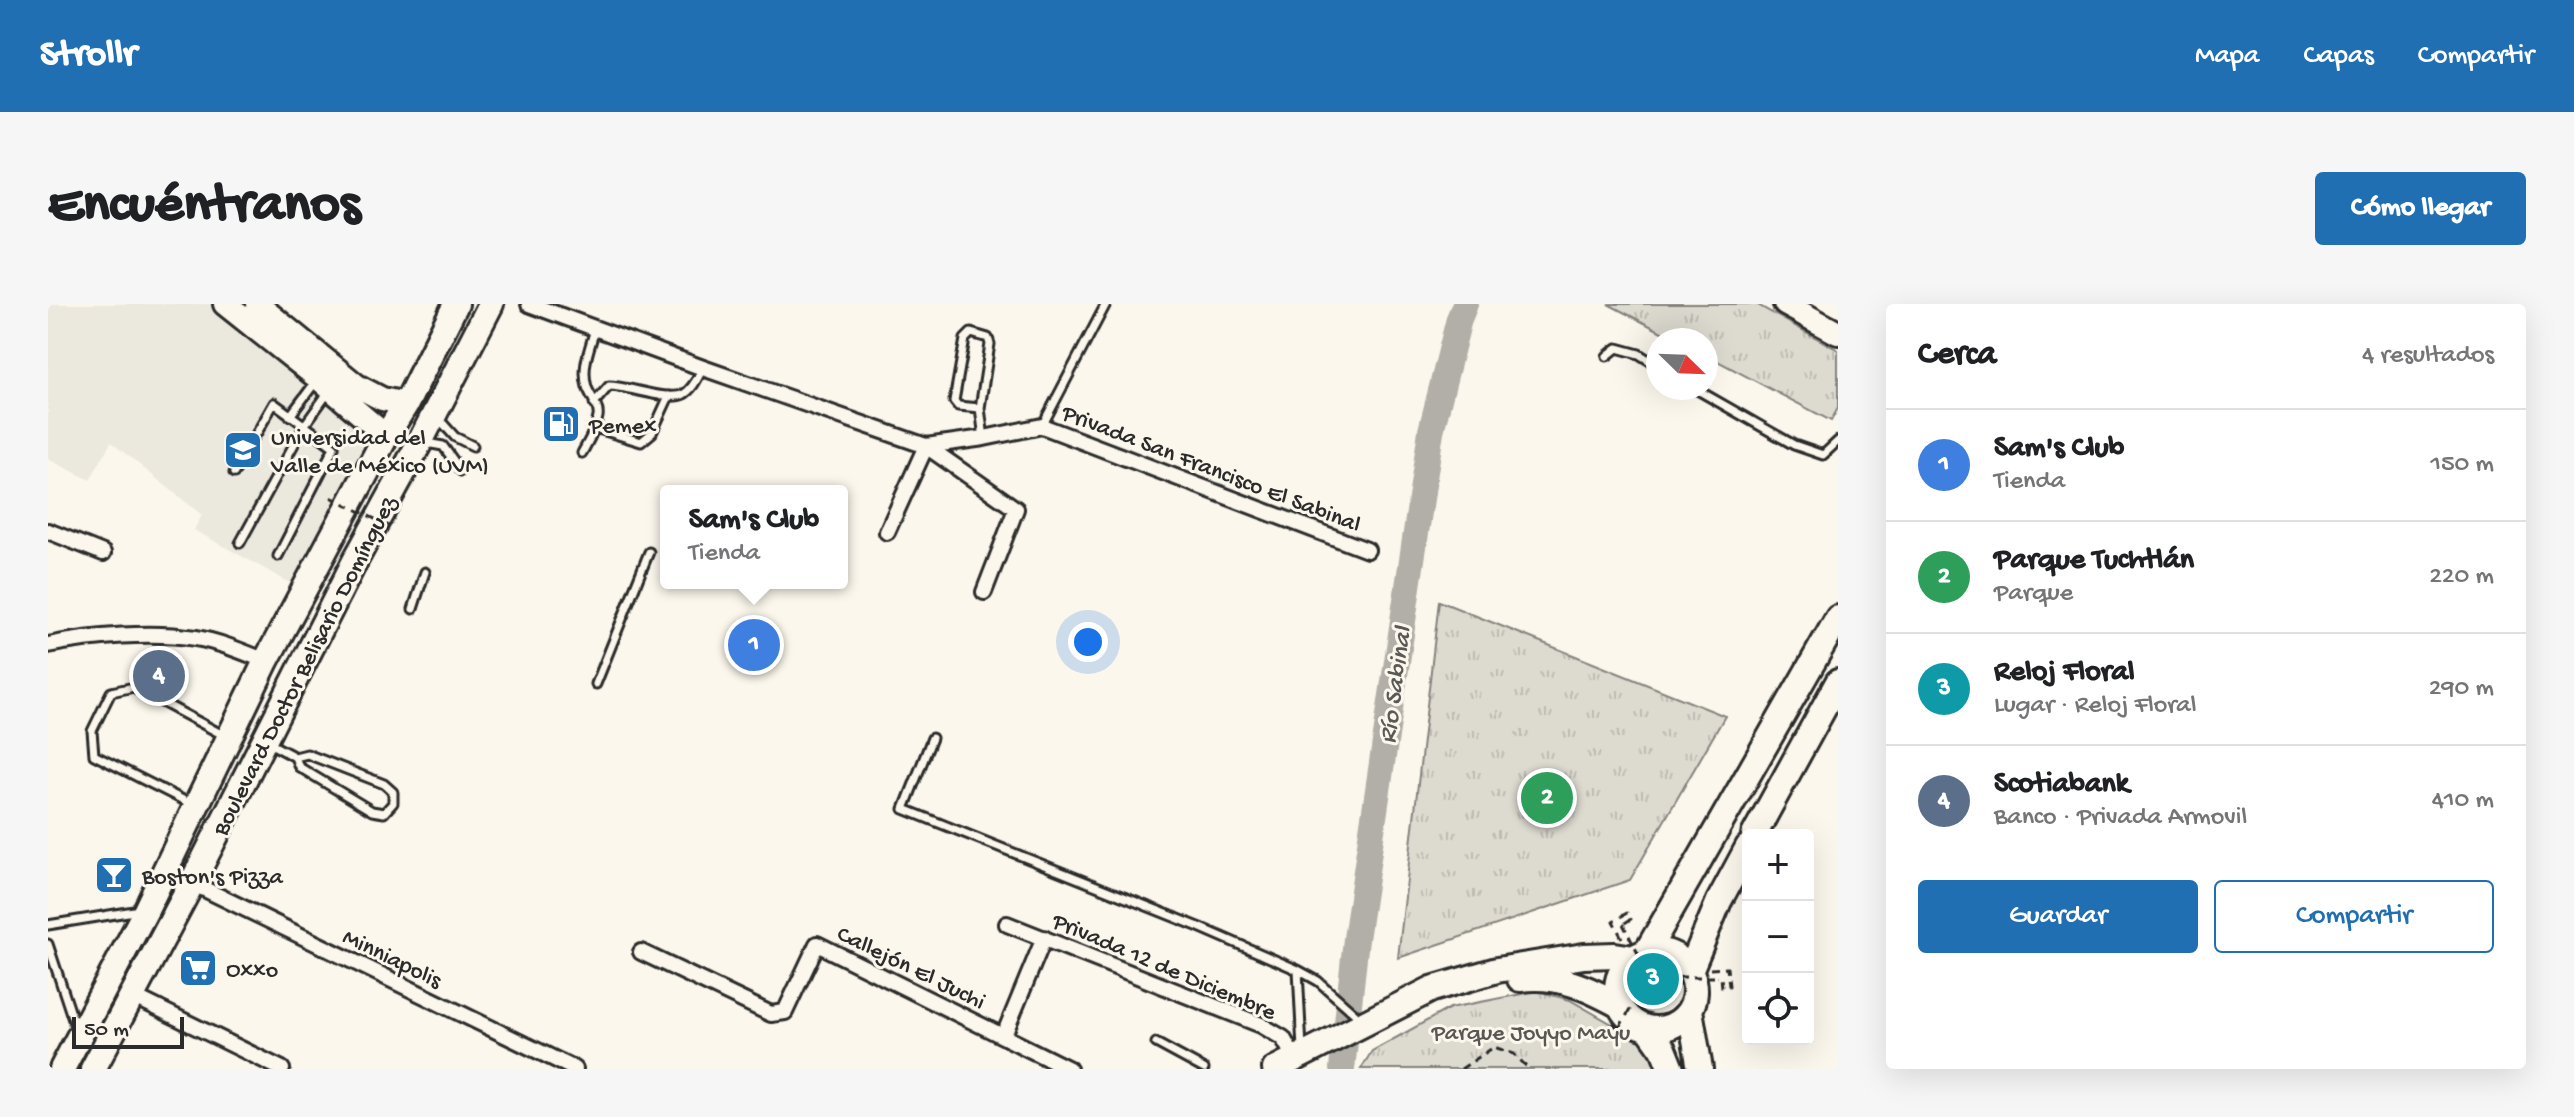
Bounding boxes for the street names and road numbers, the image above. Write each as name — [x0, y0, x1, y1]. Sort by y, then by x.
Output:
street label: Privada San Francisco El Sabinal — [1056, 399, 1364, 541]
street label: Boulevard Doctor Belisario Domínguez — [207, 491, 405, 842]
street label: Privada 12 de Diciembre — [1046, 908, 1280, 1029]
street label: Callejón El Juchi — [831, 921, 990, 1018]
street label: Minniapolis — [337, 924, 447, 997]

